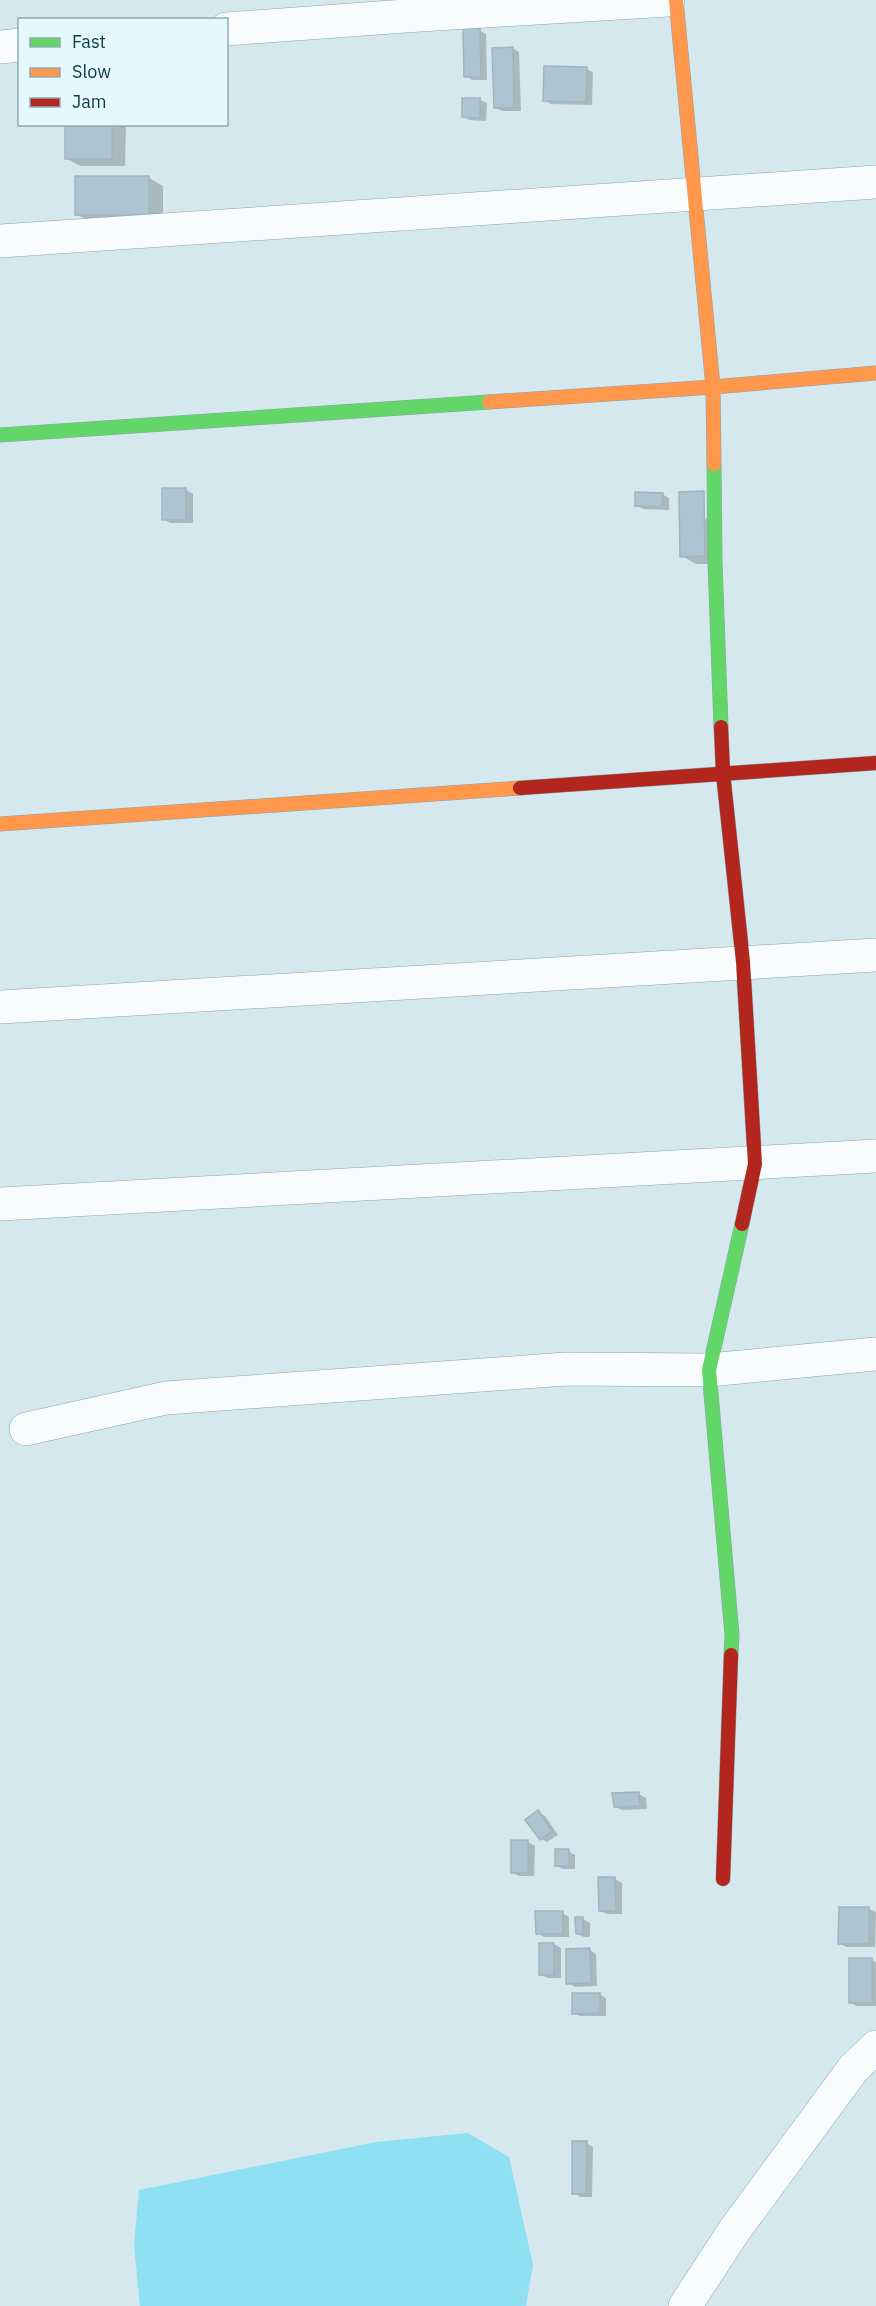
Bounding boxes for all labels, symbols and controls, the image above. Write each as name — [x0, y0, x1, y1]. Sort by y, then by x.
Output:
legend — [18, 18, 228, 126]
text: Fast — [72, 30, 106, 53]
text: Slow — [72, 60, 111, 83]
text: Jam — [72, 90, 107, 113]

